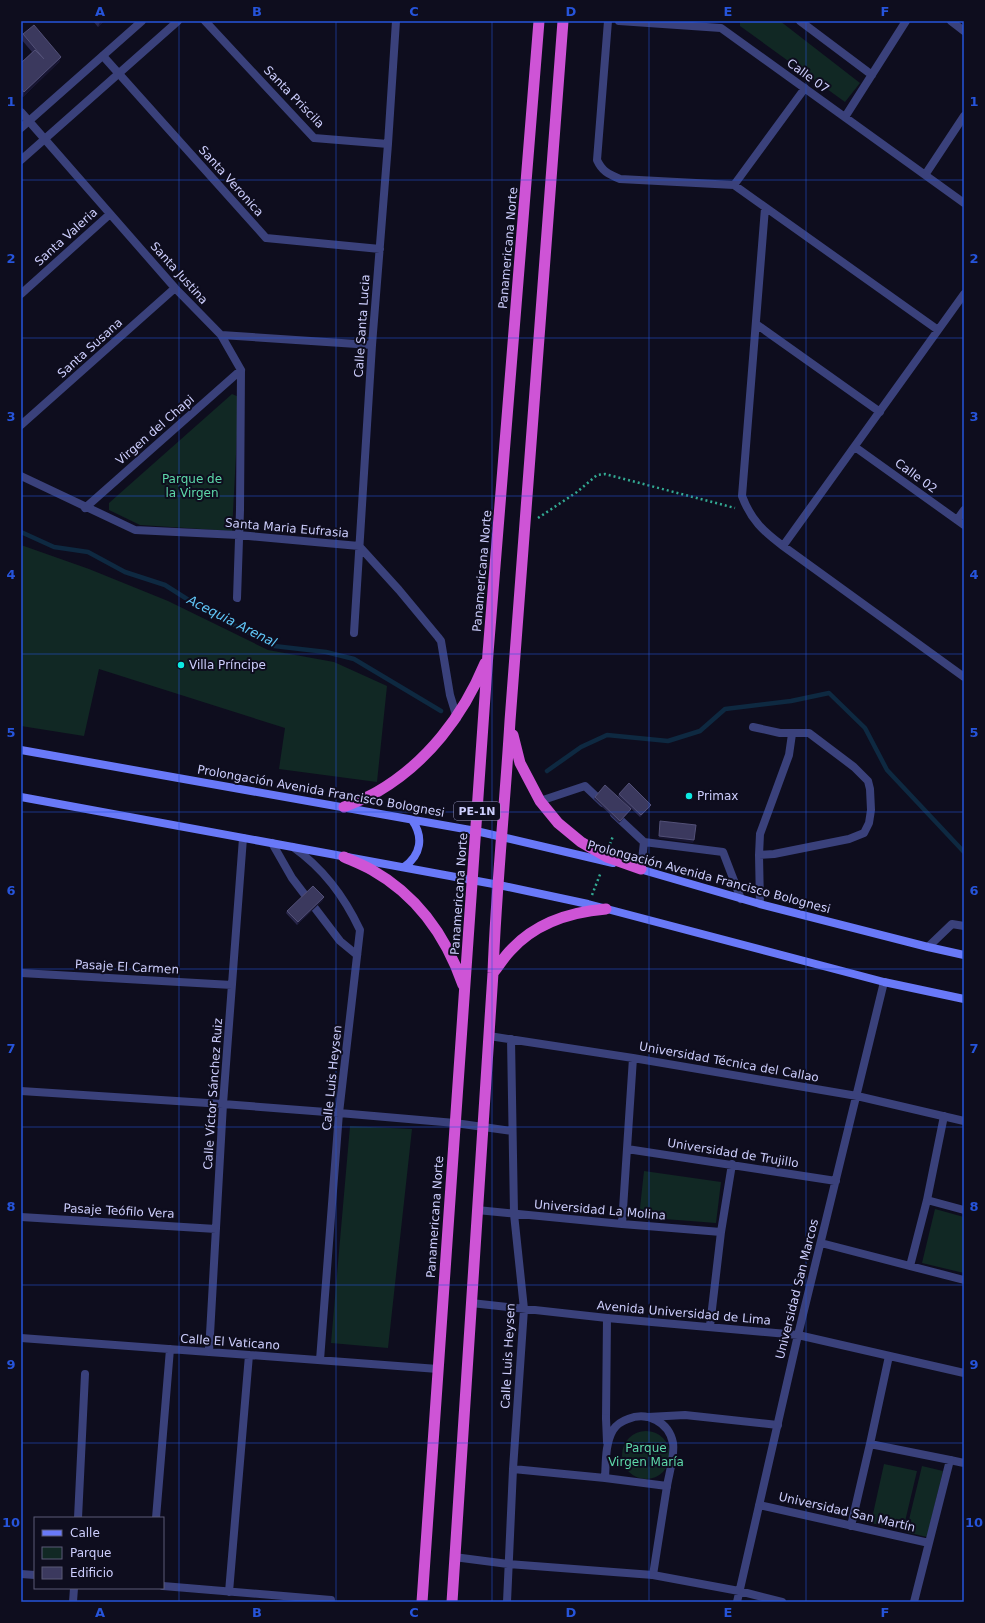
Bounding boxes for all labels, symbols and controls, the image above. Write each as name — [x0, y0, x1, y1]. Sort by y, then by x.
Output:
text: A — [95, 4, 105, 19]
text: B — [252, 4, 262, 19]
text: C — [409, 4, 419, 19]
text: D — [566, 4, 577, 19]
text: E — [724, 4, 732, 19]
text: F — [881, 4, 889, 19]
street label: Calle 07 — [784, 56, 832, 96]
street label: Santa Priscila — [261, 63, 327, 131]
text: 1 — [6, 94, 16, 109]
text: 1 — [969, 94, 979, 109]
street label: Santa Veronica — [196, 143, 266, 219]
street label: Panamericana Norte — [496, 186, 520, 310]
street label: Santa Valeria — [32, 205, 100, 269]
street label: Santa Justina — [147, 239, 211, 307]
text: 2 — [6, 251, 16, 266]
text: 2 — [969, 251, 979, 266]
street label: Calle Santa Lucia — [351, 274, 373, 378]
street label: Santa Susana — [55, 315, 125, 381]
street label: Virgen del Chapi — [113, 392, 197, 468]
text: 3 — [6, 409, 16, 424]
text: 3 — [969, 409, 979, 424]
street label: Calle 02 — [892, 456, 940, 496]
park label: Parque de la Virgen — [162, 472, 222, 500]
street label: Panamericana Norte — [470, 509, 494, 633]
street label: Santa Maria Eufrasia — [225, 516, 349, 540]
text: 4 — [6, 567, 16, 582]
text: 4 — [969, 567, 979, 582]
water label: Acequia Arenal — [184, 592, 280, 650]
place label: Villa Príncipe — [189, 658, 266, 672]
marker: Villa Príncipe — [176, 660, 186, 670]
text: 5 — [6, 725, 16, 740]
text: 5 — [969, 725, 979, 740]
street label: Prolongación Avenida Francisco Bolognesi — [196, 762, 446, 820]
place label: Primax — [697, 789, 738, 803]
marker: Primax — [684, 791, 694, 801]
road number: PE-1N — [454, 802, 500, 820]
street label: Panamericana Norte — [448, 832, 470, 956]
street label: Prolongación Avenida Francisco Bolognesi — [586, 838, 832, 916]
text: 6 — [6, 883, 16, 898]
text: 6 — [969, 883, 979, 898]
street label: Pasaje El Carmen — [75, 957, 179, 977]
street label: Calle Víctor Sánchez Ruiz — [201, 1018, 225, 1170]
street label: Calle Luis Heysen — [320, 1025, 344, 1131]
street label: Universidad Técnica del Callao — [638, 1039, 820, 1085]
text: 7 — [6, 1041, 16, 1056]
text: 7 — [969, 1041, 979, 1056]
street label: Universidad de Trujillo — [666, 1136, 800, 1170]
street label: Panamericana Norte — [424, 1155, 446, 1279]
street label: Universidad La Molina — [533, 1197, 667, 1223]
text: 8 — [6, 1199, 16, 1214]
text: 8 — [969, 1199, 979, 1214]
street label: Pasaje Teófilo Vera — [63, 1201, 175, 1221]
street label: Universidad San Marcos — [773, 1217, 821, 1361]
street label: Avenida Universidad de Lima — [596, 1298, 772, 1328]
street label: Calle Luis Heysen — [498, 1303, 518, 1409]
street label: Calle El Vaticano — [180, 1332, 280, 1352]
text: 9 — [6, 1357, 16, 1372]
text: 9 — [969, 1357, 979, 1372]
park label: Parque Virgen María — [608, 1441, 684, 1469]
street label: Universidad San Martín — [777, 1489, 917, 1535]
text: 10 — [2, 1515, 20, 1530]
text: 10 — [965, 1515, 983, 1530]
legend — [34, 1517, 164, 1589]
text: Calle — [70, 1526, 100, 1540]
text: Parque — [70, 1546, 111, 1560]
text: Edificio — [70, 1566, 113, 1580]
text: A — [95, 1605, 105, 1620]
text: B — [252, 1605, 262, 1620]
text: C — [409, 1605, 419, 1620]
text: D — [566, 1605, 577, 1620]
text: E — [724, 1605, 732, 1620]
text: F — [881, 1605, 889, 1620]

